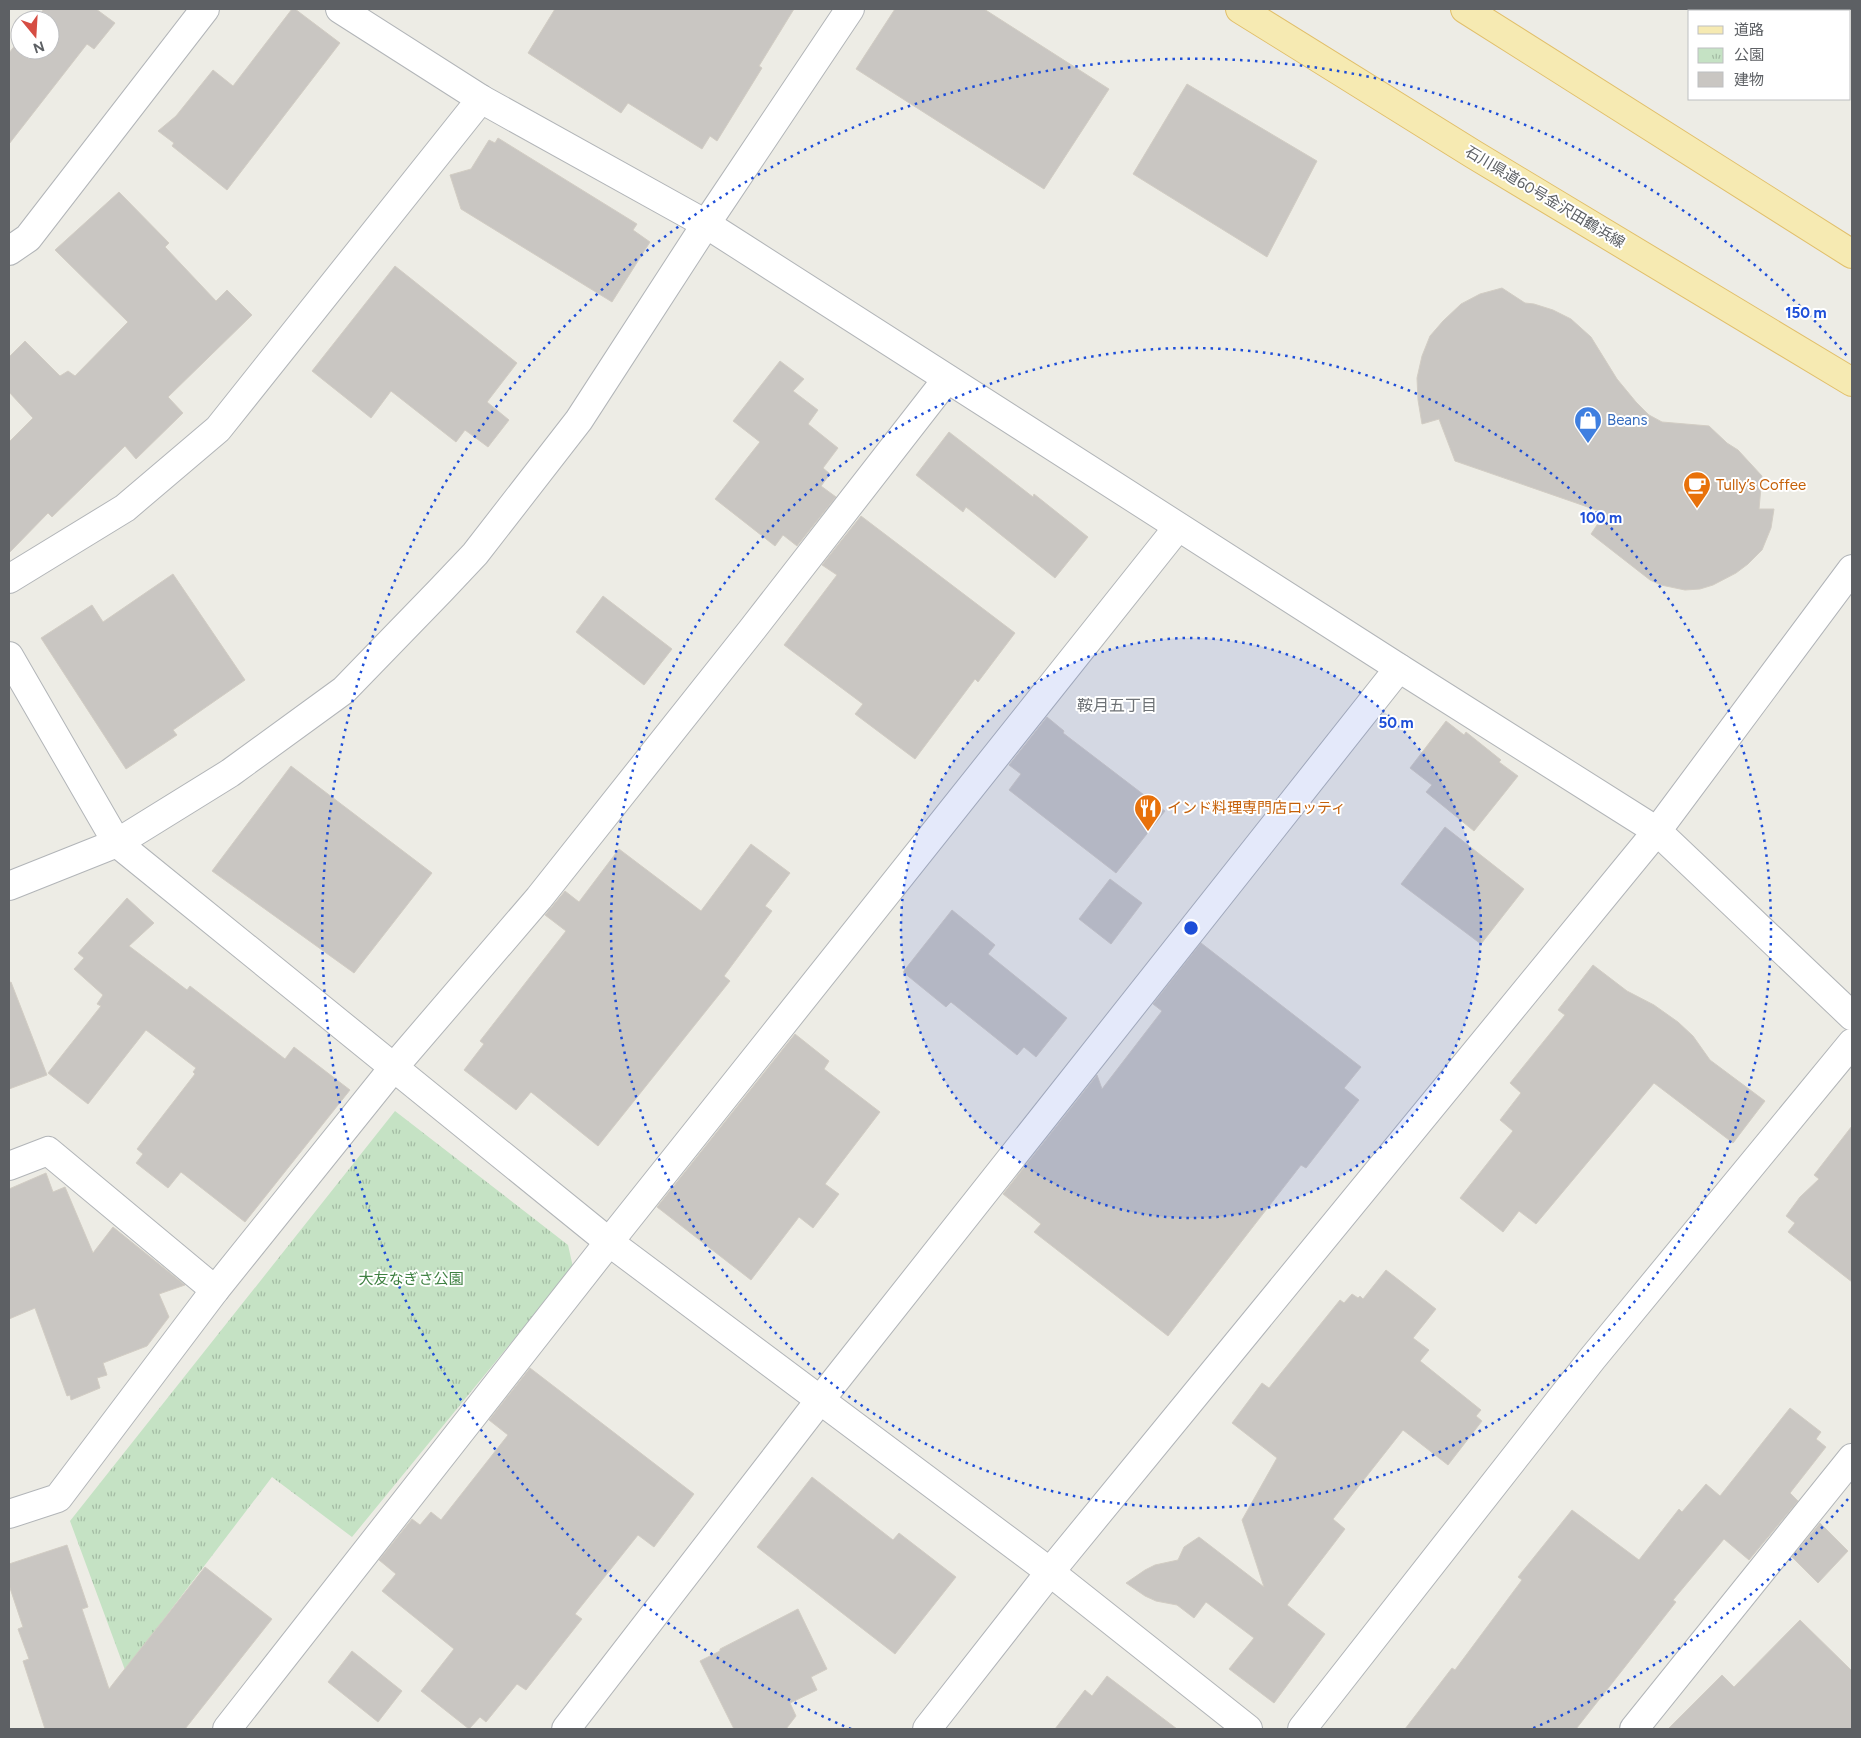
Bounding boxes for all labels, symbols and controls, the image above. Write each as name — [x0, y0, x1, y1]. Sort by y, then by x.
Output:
north arrow — [10, 10, 60, 60]
legend — [1688, 10, 1851, 100]
text: 道路 — [1734, 21, 1764, 39]
text: N — [31, 37, 47, 57]
text: 公園 — [1734, 46, 1764, 64]
text: 建物 — [1734, 71, 1764, 89]
street label: 石川県道60号金沢田鶴浜線 — [1462, 142, 1628, 252]
text: 150 m — [1785, 304, 1827, 322]
shop icon: Beans — [1573, 405, 1603, 444]
place label: Beans — [1607, 411, 1647, 429]
cafe icon: Tully’s Coffee — [1682, 470, 1712, 509]
place label: Tully’s Coffee — [1716, 476, 1806, 494]
text: 100 m — [1580, 509, 1622, 527]
district label: 鞍月五丁目 — [1077, 696, 1157, 715]
text: 50 m — [1378, 714, 1414, 732]
restaurant icon: インド料理専門店ロッティ — [1133, 793, 1163, 832]
place label: インド料理専門店ロッティ — [1167, 799, 1346, 817]
centre of rings — [1182, 919, 1200, 937]
park label: 大友なぎさ公園 — [358, 1270, 464, 1288]

